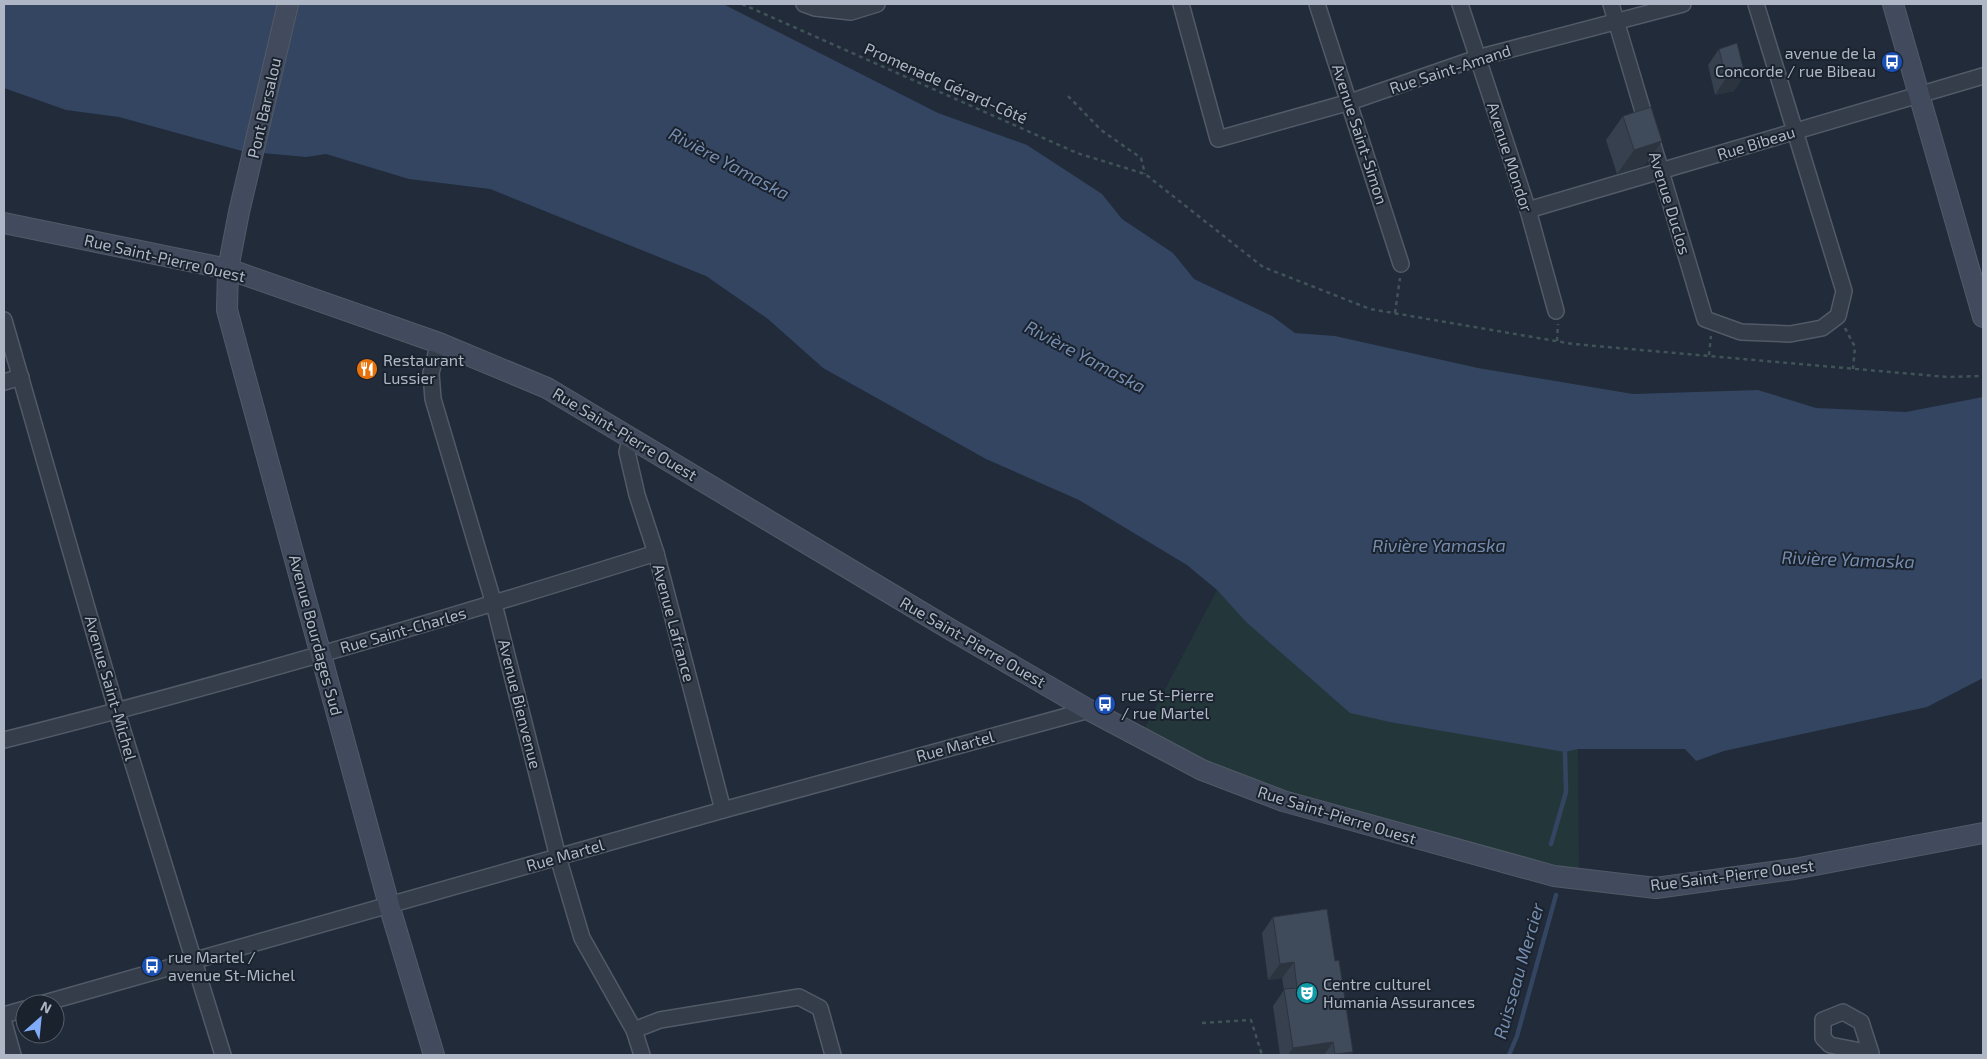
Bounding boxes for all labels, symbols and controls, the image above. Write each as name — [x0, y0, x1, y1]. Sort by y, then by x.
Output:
street label: Promenade Gérard-Côté — [862, 38, 1031, 127]
street label: Rue Saint-Amand — [1387, 40, 1513, 97]
place label: avenue de la Concorde / rue Bibeau — [1715, 43, 1876, 80]
bus stop icon: avenue de la Concorde / rue Bibeau — [1880, 50, 1904, 74]
street label: Pont Barsalou — [243, 56, 284, 160]
street label: Avenue Saint-Simon — [1329, 61, 1392, 206]
street label: Avenue Mondor — [1484, 100, 1537, 215]
water label: Rivière Yamaska — [665, 122, 794, 204]
street label: Rue Bibeau — [1714, 122, 1797, 163]
street label: Avenue Duclos — [1646, 149, 1695, 257]
street label: Rue Saint-Pierre Ouest — [83, 230, 248, 285]
water label: Rivière Yamaska — [1021, 315, 1150, 397]
place label: Restaurant Lussier — [383, 350, 464, 387]
restaurant icon: Restaurant Lussier — [355, 357, 379, 381]
street label: Rue Saint-Pierre Ouest — [550, 383, 701, 484]
water label: Rivière Yamaska — [1372, 534, 1506, 556]
water label: Rivière Yamaska — [1781, 546, 1915, 572]
street label: Avenue Bourdages Sud — [286, 552, 347, 717]
street label: Avenue Lafrance — [650, 562, 699, 684]
street label: Rue Saint-Pierre Ouest — [897, 592, 1049, 691]
street label: Rue Saint-Charles — [338, 602, 468, 657]
street label: Avenue Saint-Michel — [82, 613, 141, 763]
street label: Avenue Bienvenue — [495, 637, 546, 771]
place label: rue St-Pierre / rue Martel — [1121, 685, 1214, 722]
bus stop icon: rue St-Pierre / rue Martel — [1093, 692, 1117, 716]
street label: Rue Martel — [914, 726, 996, 765]
street label: Rue Saint-Pierre Ouest — [1256, 781, 1419, 848]
street label: Rue Martel — [524, 834, 606, 875]
street label: Rue Saint-Pierre Ouest — [1649, 855, 1815, 894]
water label: Ruisseau Mercier — [1488, 899, 1548, 1041]
place label: rue Martel / avenue St-Michel — [168, 947, 295, 984]
bus stop icon: rue Martel / avenue St-Michel — [140, 954, 164, 978]
place label: Centre culturel Humania Assurances — [1323, 974, 1475, 1011]
theatre icon: Centre culturel Humania Assurances — [1295, 981, 1319, 1005]
north arrow — [15, 994, 65, 1044]
text: N — [38, 997, 54, 1017]

